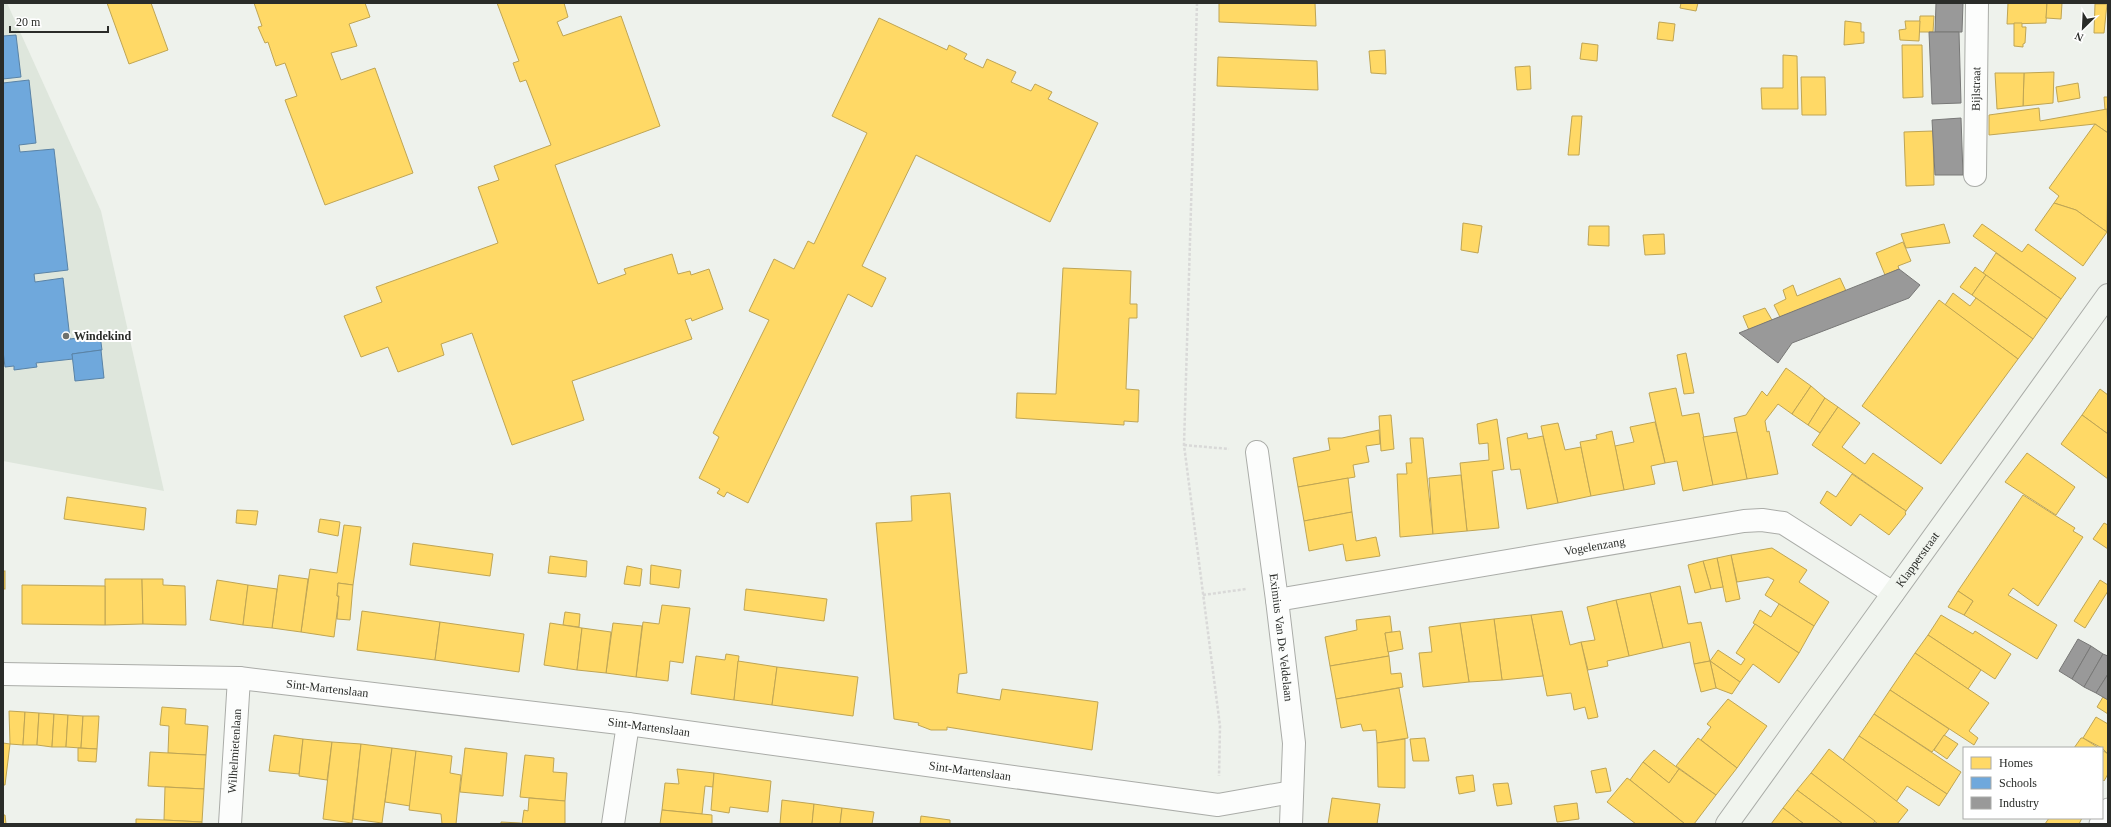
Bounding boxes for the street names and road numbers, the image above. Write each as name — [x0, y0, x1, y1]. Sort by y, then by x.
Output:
street label: Bijlstraat — [1969, 66, 1983, 111]
street label: Klapperstraat — [1893, 529, 1942, 590]
street label: Vogelenzang — [1563, 534, 1626, 558]
street label: Eximius Van De Veldelaan — [1266, 573, 1296, 702]
street label: Sint-Martenslaan — [285, 677, 369, 700]
street label: Wilhelmietenlaan — [225, 708, 244, 794]
street label: Sint-Martenslaan — [607, 715, 691, 739]
street label: Sint-Martenslaan — [928, 758, 1012, 784]

